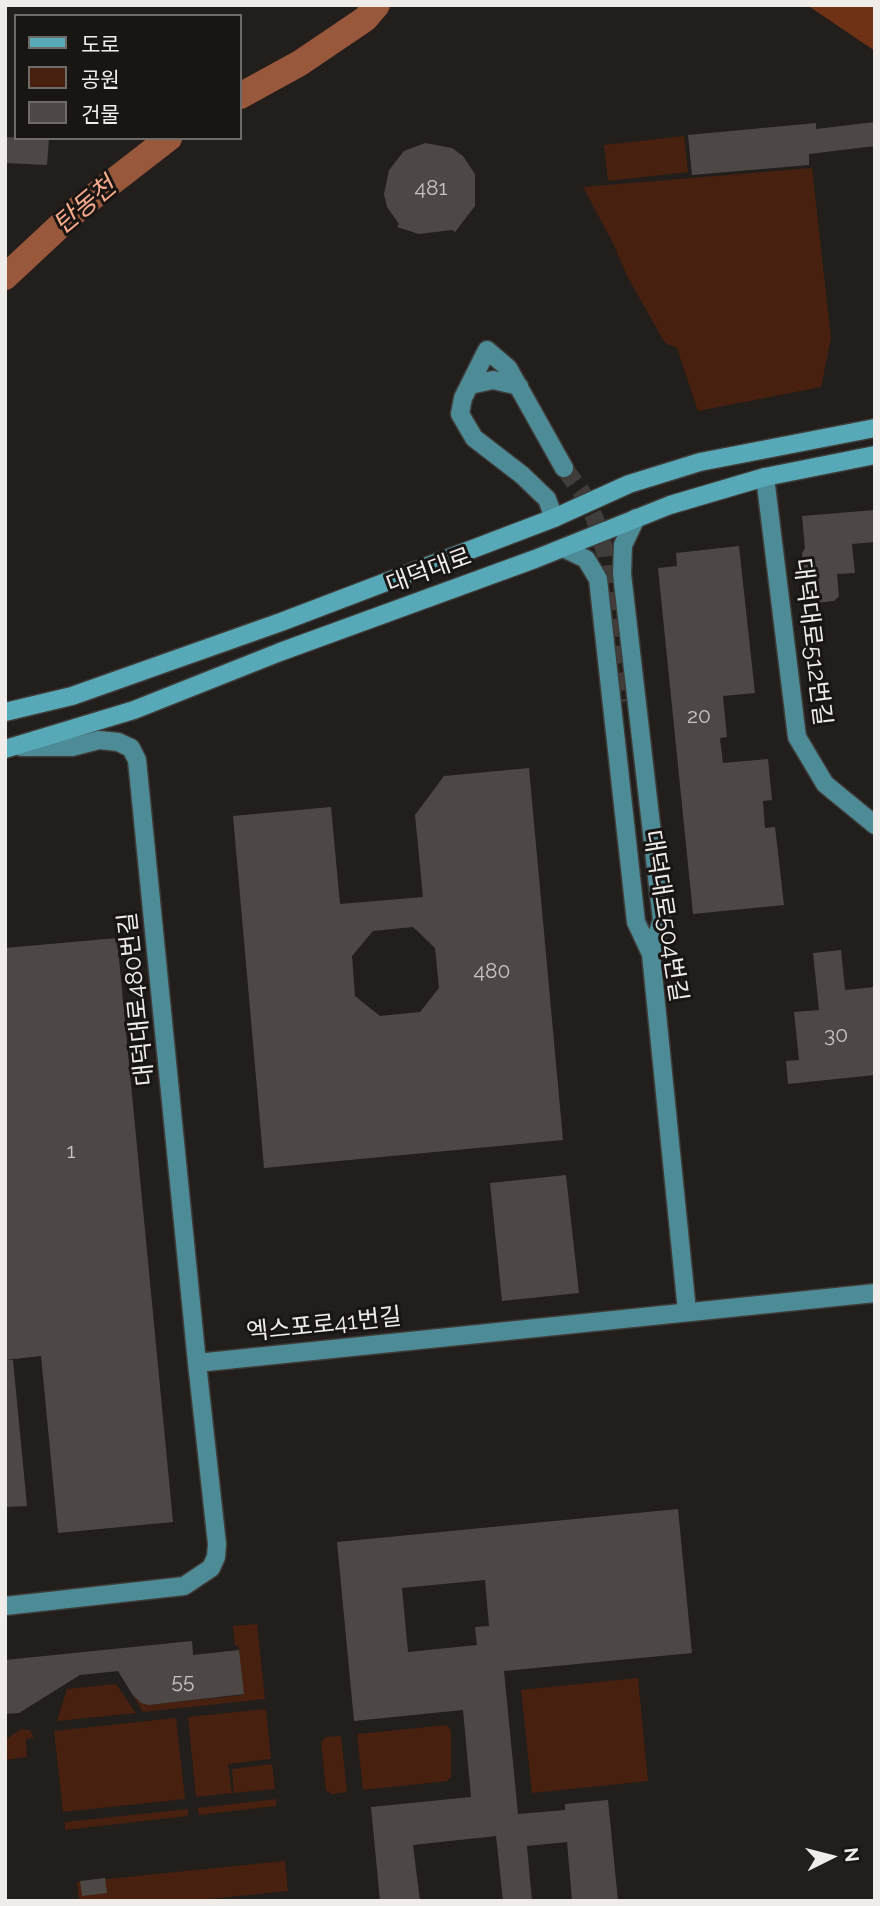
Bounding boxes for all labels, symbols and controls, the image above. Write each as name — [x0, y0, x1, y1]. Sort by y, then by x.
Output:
legend — [14, 14, 242, 140]
text: 도로 — [81, 32, 120, 57]
text: 공원 — [81, 67, 120, 92]
text: 건물 — [81, 102, 120, 127]
water label: 탄동천 — [47, 171, 123, 241]
house number: 481 — [415, 176, 447, 202]
street label: 대덕대로 — [383, 542, 475, 600]
street label: 대덕대로512번길 — [787, 557, 837, 727]
house number: 20 — [687, 704, 711, 730]
street label: 대덕대로504번길 — [637, 828, 693, 1004]
street label: 대덕대로480번길 — [114, 911, 160, 1087]
house number: 480 — [474, 959, 510, 985]
house number: 30 — [824, 1023, 848, 1049]
house number: 1 — [67, 1139, 75, 1165]
street label: 엑스포로41번길 — [245, 1303, 403, 1347]
house number: 55 — [172, 1669, 194, 1695]
north arrow — [796, 1822, 866, 1892]
text: N — [840, 1846, 864, 1863]

